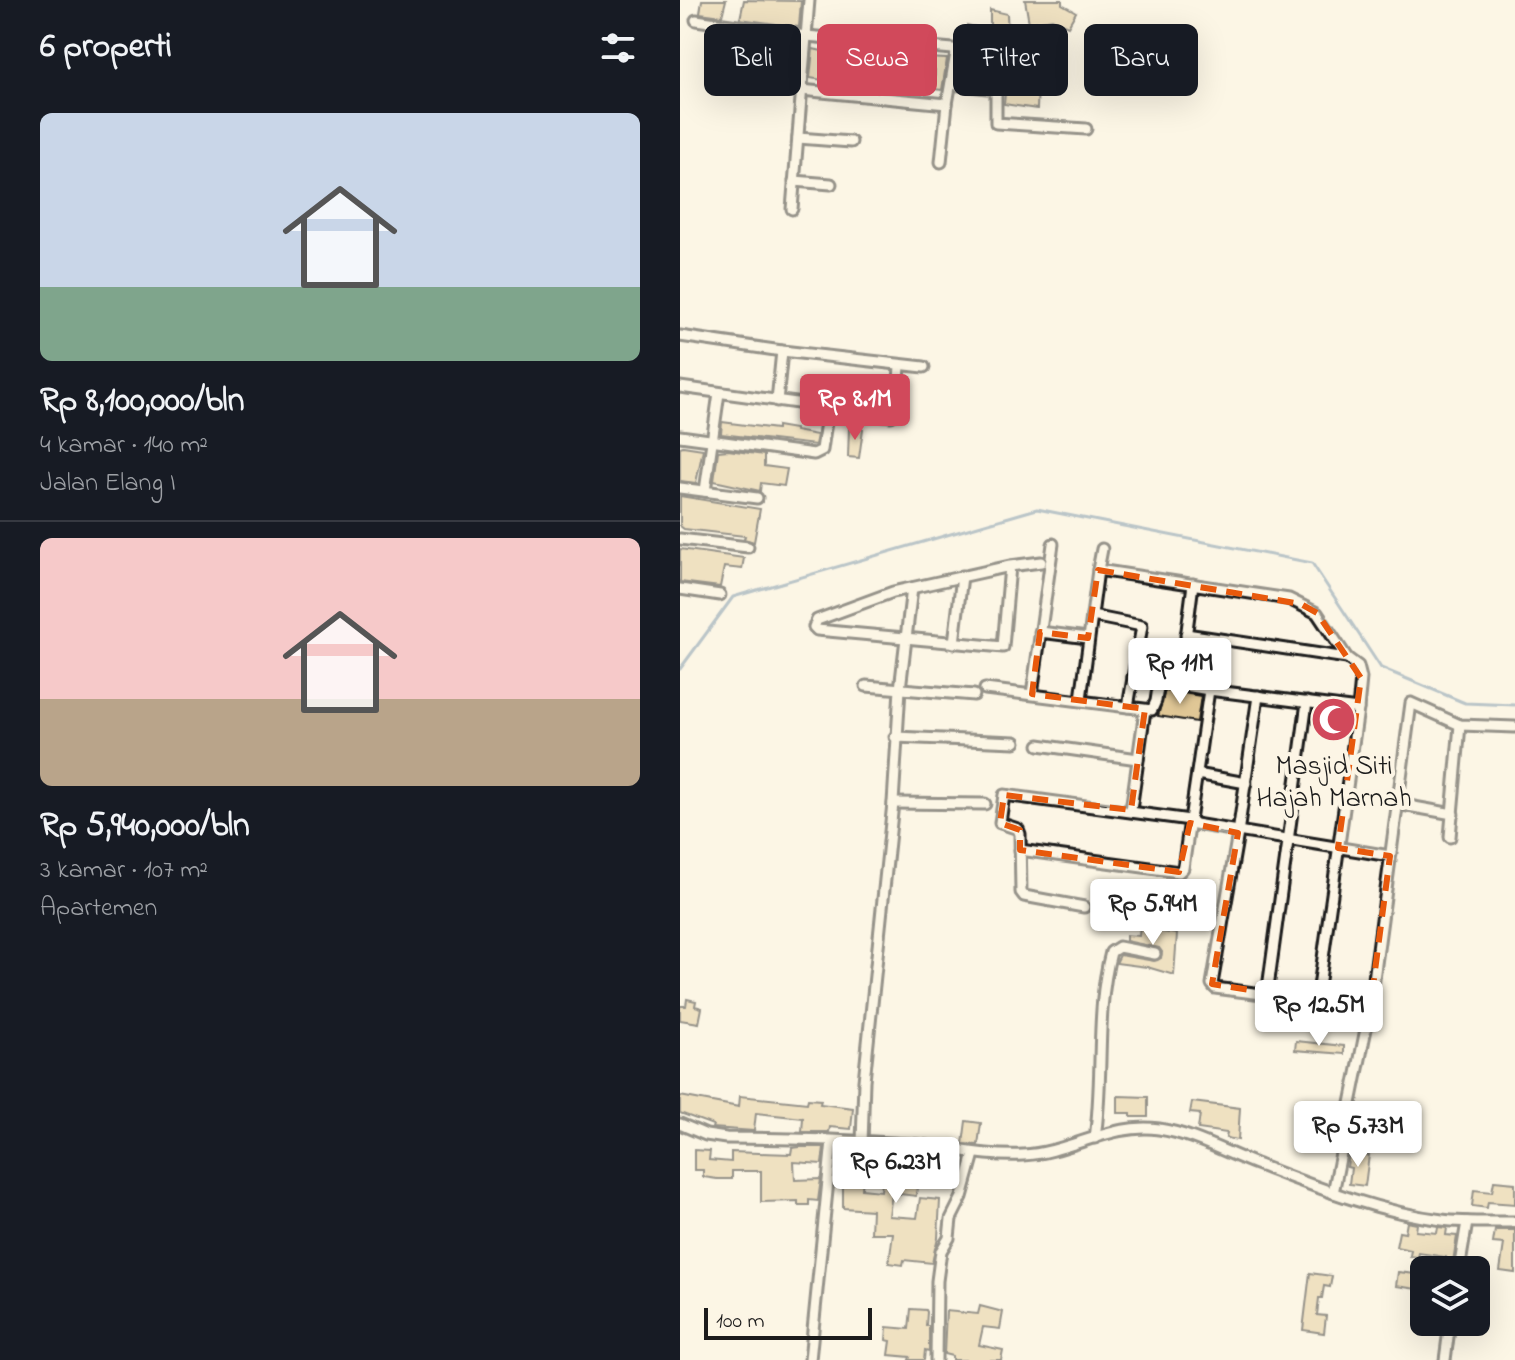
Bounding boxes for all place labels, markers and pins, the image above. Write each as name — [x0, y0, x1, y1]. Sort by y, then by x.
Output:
pin: Rp 8.1M — [781, 374, 929, 442]
pin: Rp 11M — [1115, 638, 1245, 706]
mosque icon: Masjid Siti Hajah Marnah — [1310, 696, 1358, 744]
place label: Masjid Siti Hajah Marnah — [1256, 747, 1412, 820]
pin: Rp 5.94M — [1070, 879, 1236, 947]
pin: Rp 12.5M — [1236, 980, 1402, 1048]
pin: Rp 5.73M — [1275, 1101, 1441, 1169]
pin: Rp 6.23M — [813, 1137, 979, 1205]

